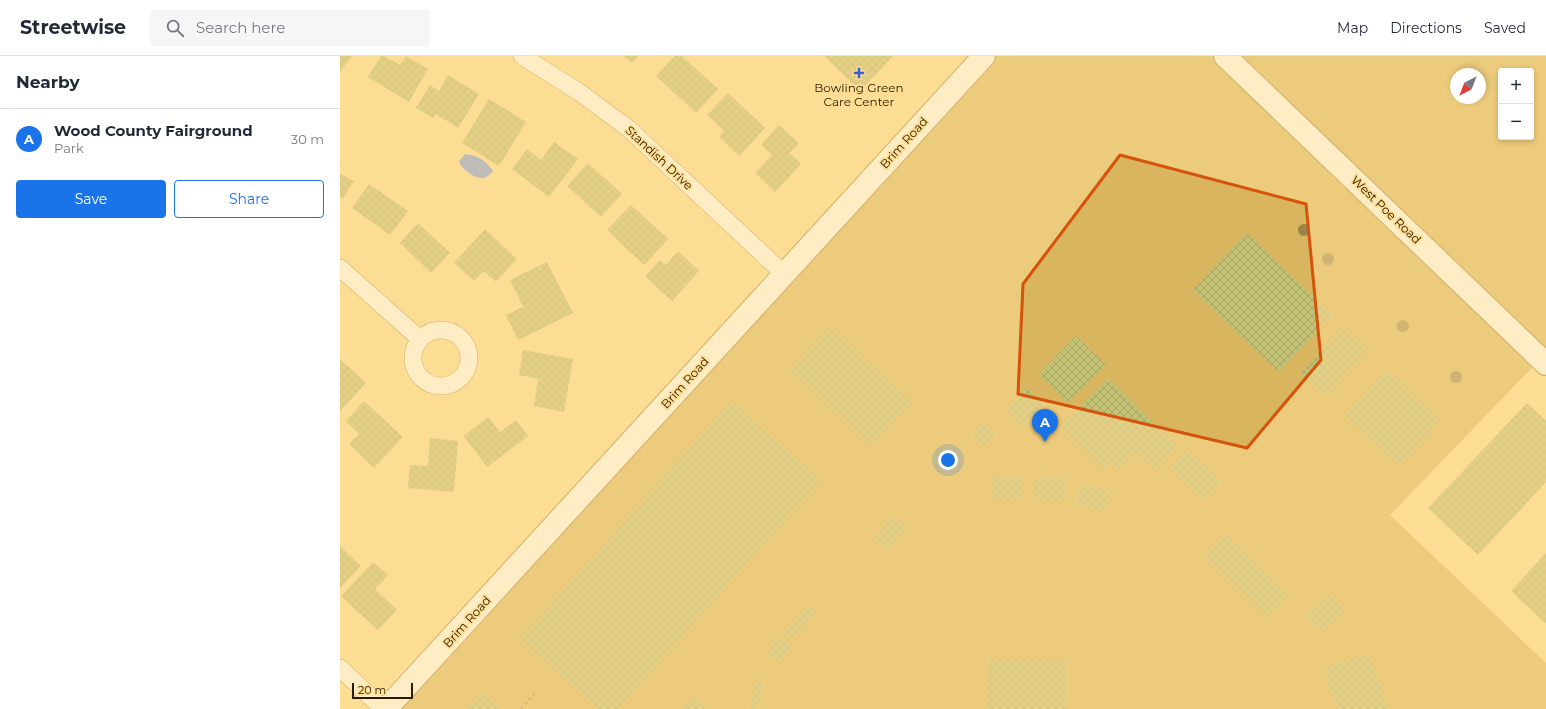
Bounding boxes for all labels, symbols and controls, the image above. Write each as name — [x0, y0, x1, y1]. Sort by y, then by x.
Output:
search box — [150, 10, 430, 46]
text: Streetwise — [20, 16, 126, 39]
icon: search — [164, 17, 186, 39]
text: Search here — [196, 18, 285, 37]
text: Map — [1337, 19, 1368, 37]
text: Directions — [1390, 19, 1462, 37]
text: Saved — [1484, 19, 1526, 37]
marker: Bowling Green Care Center — [853, 67, 865, 79]
north arrow — [1450, 68, 1486, 104]
map controls — [1498, 68, 1534, 140]
button: + — [1498, 68, 1534, 104]
text: Nearby — [16, 72, 80, 92]
place label: Bowling Green Care Center — [814, 80, 904, 109]
button: − — [1498, 104, 1534, 140]
street label: Brim Road — [877, 114, 931, 172]
text: Wood County Fairground — [54, 121, 253, 140]
street label: Standish Drive — [622, 122, 696, 193]
text: A — [24, 131, 34, 147]
text: 30 m — [291, 131, 324, 147]
text: Park — [54, 140, 84, 156]
street label: West Poe Road — [1348, 172, 1424, 247]
button: Save — [16, 180, 166, 218]
button: Share — [174, 180, 324, 218]
street label: Brim Road — [658, 354, 712, 412]
pin: A — [1032, 409, 1058, 442]
your location — [938, 450, 958, 470]
street label: Brim Road — [440, 593, 494, 651]
scale bar — [352, 681, 413, 700]
text: 20 m — [358, 683, 386, 697]

